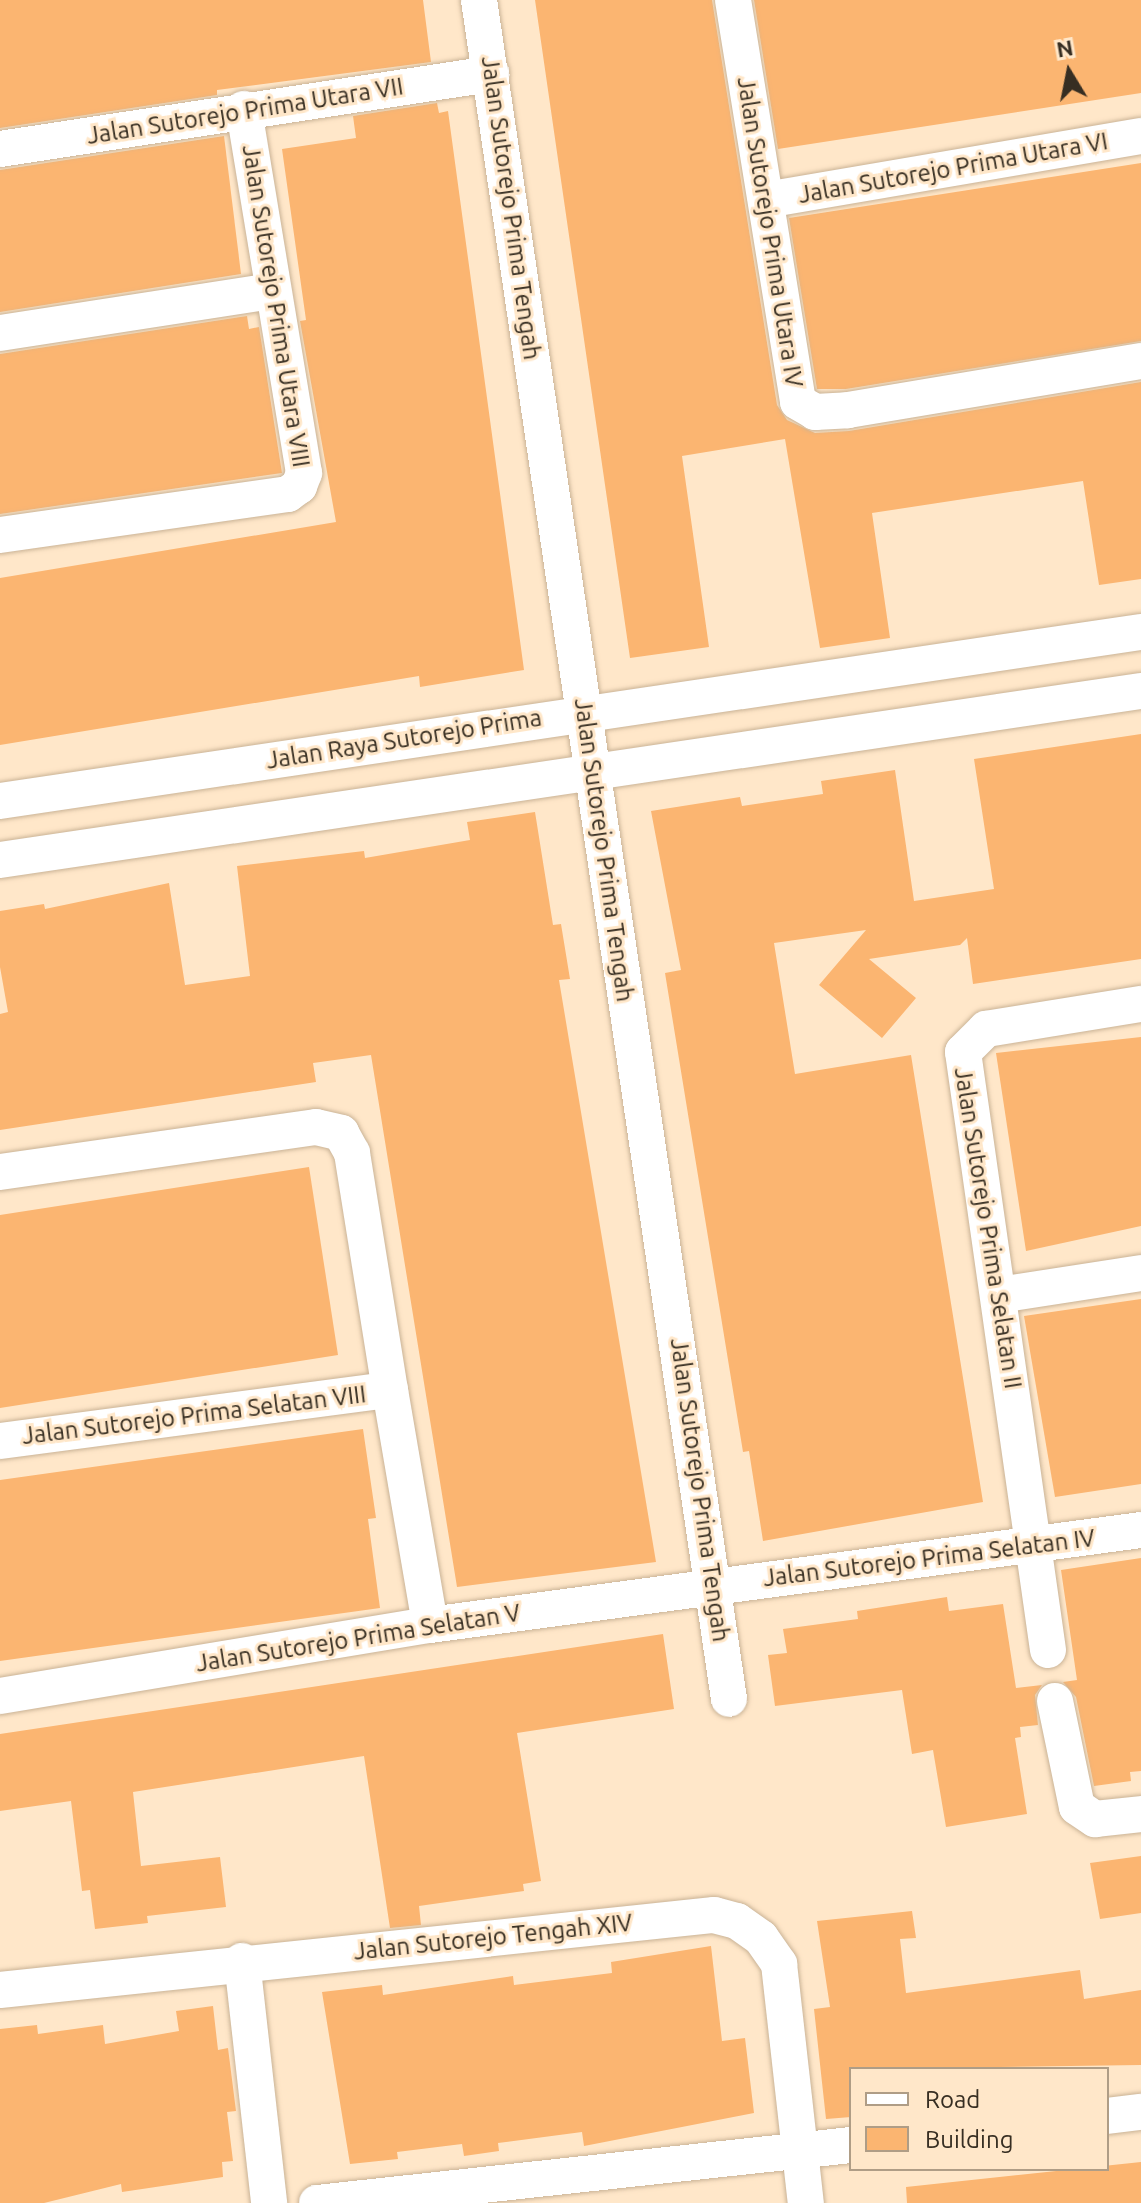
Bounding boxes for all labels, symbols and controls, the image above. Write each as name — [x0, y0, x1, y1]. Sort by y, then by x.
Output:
north arrow — [1029, 32, 1109, 112]
text: N — [1054, 34, 1075, 62]
street label: Jalan Sutorejo Prima Tengah — [475, 54, 547, 362]
street label: Jalan Sutorejo Prima Utara VII — [85, 72, 405, 150]
street label: Jalan Sutorejo Prima Utara IV — [731, 75, 809, 389]
street label: Jalan Sutorejo Prima Utara VI — [796, 127, 1110, 209]
street label: Jalan Sutorejo Prima Utara VIII — [236, 143, 316, 469]
street label: Jalan Sutorejo Prima Tengah — [568, 696, 640, 1004]
street label: Jalan Raya Sutorejo Prima — [264, 703, 544, 775]
street label: Jalan Sutorejo Prima Selatan II — [948, 1065, 1028, 1391]
street label: Jalan Sutorejo Prima Tengah — [664, 1336, 736, 1644]
street label: Jalan Sutorejo Prima Selatan VIII — [20, 1380, 368, 1450]
street label: Jalan Sutorejo Prima Selatan IV — [761, 1523, 1097, 1593]
street label: Jalan Sutorejo Prima Selatan V — [194, 1598, 522, 1678]
street label: Jalan Sutorejo Tengah XIV — [352, 1908, 634, 1966]
legend — [849, 2067, 1109, 2171]
text: Road — [925, 2086, 980, 2113]
text: Building — [925, 2126, 1013, 2153]

